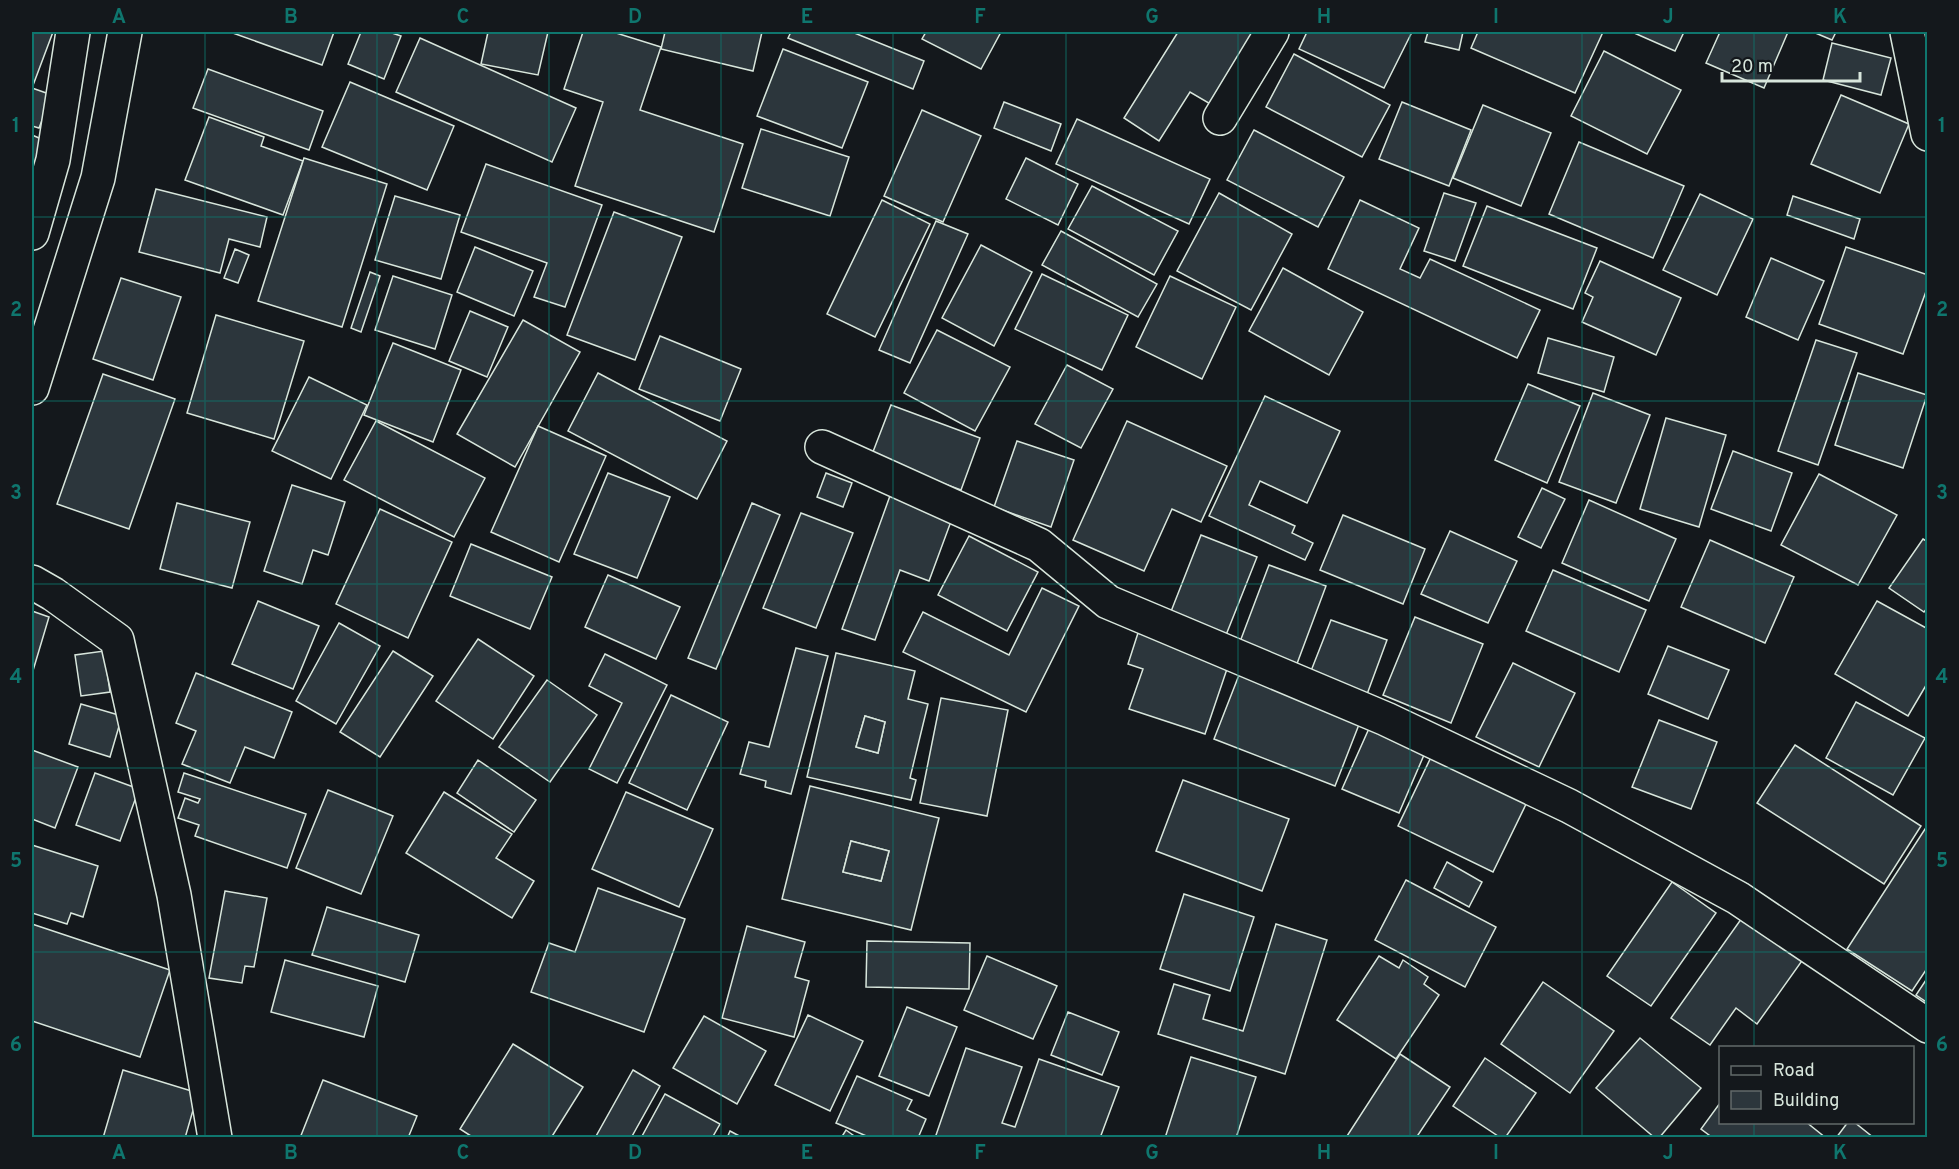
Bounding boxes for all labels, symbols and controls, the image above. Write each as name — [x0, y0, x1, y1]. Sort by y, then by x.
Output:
text: A — [112, 5, 126, 31]
text: B — [284, 5, 298, 31]
text: C — [457, 5, 469, 31]
text: D — [628, 5, 642, 31]
text: E — [801, 5, 813, 31]
text: F — [974, 5, 986, 31]
text: G — [1145, 5, 1159, 31]
text: H — [1317, 5, 1331, 31]
text: I — [1493, 5, 1499, 31]
text: J — [1662, 5, 1674, 31]
text: K — [1833, 5, 1847, 31]
scale bar — [1722, 45, 1860, 83]
text: 20 m — [1731, 56, 1773, 79]
text: 1 — [12, 114, 20, 140]
text: 1 — [1938, 114, 1946, 140]
text: 2 — [10, 298, 22, 324]
text: 2 — [1936, 298, 1948, 324]
text: 3 — [10, 481, 22, 507]
text: 3 — [1936, 481, 1948, 507]
text: 4 — [10, 665, 22, 691]
text: 4 — [1936, 665, 1948, 691]
text: 5 — [10, 849, 22, 875]
text: 5 — [1936, 849, 1948, 875]
text: 6 — [10, 1033, 22, 1059]
text: 6 — [1936, 1033, 1948, 1059]
legend — [1719, 1046, 1914, 1124]
text: Road — [1773, 1060, 1815, 1083]
text: Building — [1773, 1090, 1839, 1113]
text: A — [112, 1141, 126, 1167]
text: B — [284, 1141, 298, 1167]
text: C — [457, 1141, 469, 1167]
text: D — [628, 1141, 642, 1167]
text: E — [801, 1141, 813, 1167]
text: F — [974, 1141, 986, 1167]
text: G — [1145, 1141, 1159, 1167]
text: H — [1317, 1141, 1331, 1167]
text: I — [1493, 1141, 1499, 1167]
text: J — [1662, 1141, 1674, 1167]
text: K — [1833, 1141, 1847, 1167]

